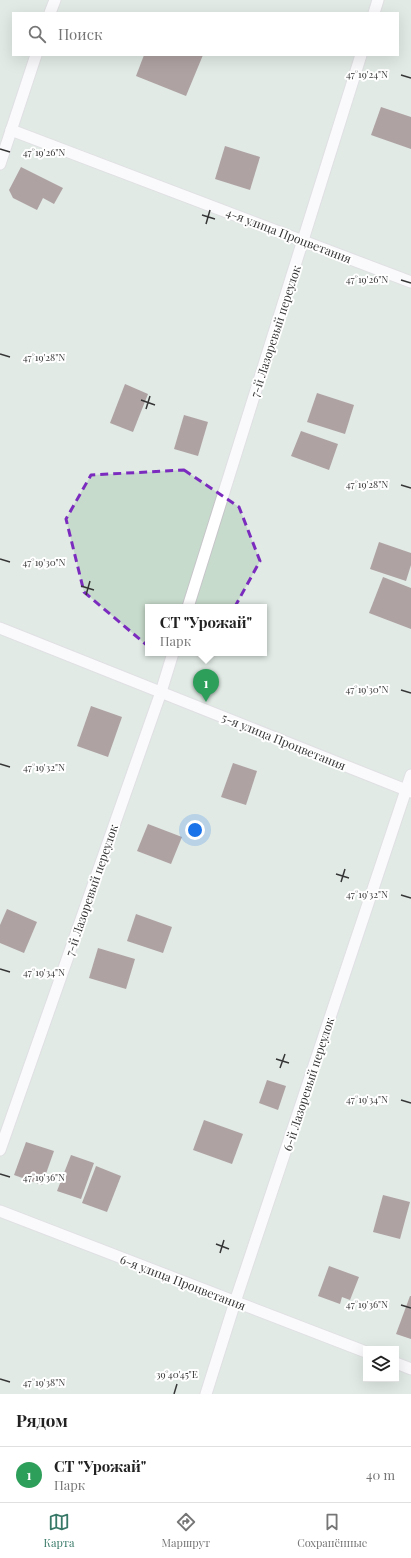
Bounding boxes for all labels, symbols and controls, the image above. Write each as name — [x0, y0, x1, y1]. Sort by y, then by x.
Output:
search box — [12, 12, 399, 56]
icon: search — [26, 23, 48, 45]
text: Поиск — [58, 24, 103, 44]
text: 47°19'24"N — [346, 67, 388, 81]
text: 47°19'26"N — [23, 145, 65, 159]
street label: 4-я улица Процветания — [224, 204, 355, 267]
street label: 7-й Лазоревый переулок — [246, 263, 304, 399]
text: 47°19'26"N — [346, 272, 388, 286]
text: 47°19'28"N — [23, 350, 65, 364]
text: 47°19'28"N — [346, 477, 388, 491]
text: 47°19'30"N — [22, 555, 66, 569]
popup — [145, 604, 267, 656]
text: СТ "Урожай" — [160, 612, 252, 632]
text: Парк — [160, 632, 191, 649]
pin: 1 — [193, 669, 219, 702]
text: 47°19'30"N — [345, 682, 389, 696]
street label: 5-я улица Процветания — [220, 709, 349, 773]
text: 47°19'32"N — [23, 760, 65, 774]
your location — [185, 820, 205, 840]
street label: 7-й Лазоревый переулок — [61, 822, 121, 958]
text: 47°19'32"N — [346, 887, 388, 901]
text: 47°19'34"N — [23, 965, 65, 979]
street label: 6-й Лазоревый переулок — [279, 1015, 337, 1153]
text: 47°19'34"N — [346, 1092, 388, 1106]
text: 47°19'36"N — [23, 1170, 65, 1184]
street label: 6-я улица Процветания — [118, 1251, 249, 1314]
text: 47°19'36"N — [346, 1297, 388, 1311]
map controls — [363, 1346, 399, 1382]
button: layers — [363, 1346, 399, 1382]
text: 39°40'45"E — [156, 1367, 198, 1381]
text: 47°19'38"N — [23, 1375, 65, 1389]
text: Рядом — [16, 1409, 68, 1431]
text: СТ "Урожай" — [54, 1456, 146, 1476]
text: 1 — [27, 1466, 31, 1483]
text: 40 m — [366, 1466, 395, 1483]
text: Парк — [54, 1476, 85, 1493]
tab: Карта — [44, 1511, 74, 1550]
tab: Маршрут — [162, 1511, 210, 1550]
tab: Сохранённые — [297, 1511, 367, 1550]

